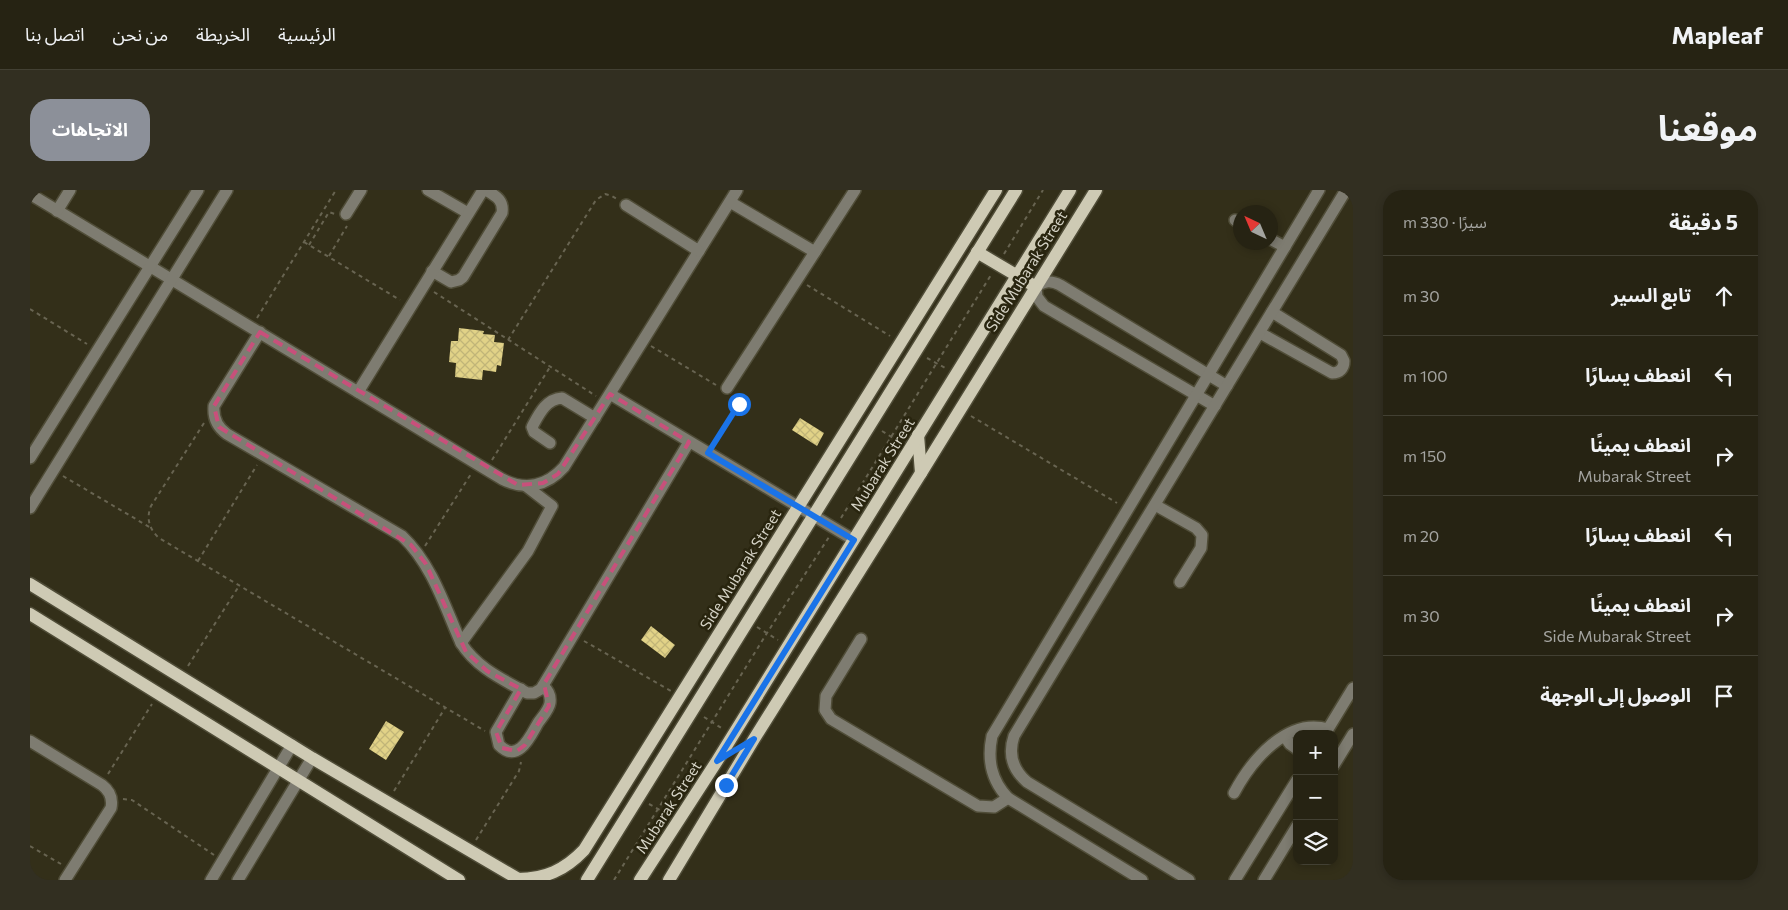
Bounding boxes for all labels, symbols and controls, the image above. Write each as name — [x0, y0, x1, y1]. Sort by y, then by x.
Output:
text: Mapleaf — [1672, 20, 1763, 49]
text: اتصل بنا — [25, 23, 85, 45]
text: من نحن — [113, 23, 168, 45]
text: الخريطة — [196, 23, 250, 45]
text: الرئيسية — [278, 23, 336, 45]
button: الاتجاهات — [30, 99, 150, 161]
text: موقعنا — [1658, 105, 1758, 148]
north arrow — [1233, 205, 1278, 250]
street label: Side Mubarak Street — [982, 207, 1070, 335]
text: 5 دقيقة — [1669, 209, 1738, 234]
text: سيرًا · 330 m — [1403, 212, 1487, 231]
icon: ahead — [1710, 282, 1738, 310]
text: تابع السير — [1611, 283, 1691, 306]
text: 30 m — [1403, 286, 1440, 305]
icon: left — [1710, 362, 1738, 390]
text: انعطف يسارًا — [1585, 363, 1691, 386]
text: 100 m — [1403, 366, 1448, 385]
route start — [728, 393, 751, 416]
street label: Mubarak Street — [846, 414, 918, 514]
text: انعطف يمينًا — [1590, 433, 1691, 456]
icon: right — [1710, 442, 1738, 470]
text: 150 m — [1403, 446, 1447, 465]
text: Mubarak Street — [1577, 466, 1691, 485]
street label: Side Mubarak Street — [696, 505, 784, 633]
icon: left — [1710, 522, 1738, 550]
text: انعطف يسارًا — [1585, 523, 1691, 546]
text: 20 m — [1403, 526, 1439, 545]
text: انعطف يمينًا — [1590, 593, 1691, 616]
icon: right — [1710, 602, 1738, 630]
text: 30 m — [1403, 606, 1440, 625]
text: Side Mubarak Street — [1543, 626, 1691, 645]
icon: arrive — [1710, 682, 1738, 710]
text: الوصول إلى الوجهة — [1540, 683, 1691, 706]
map controls — [1293, 730, 1338, 865]
button: + — [1293, 730, 1338, 775]
street label: Mubarak Street — [631, 757, 705, 857]
route end — [715, 774, 738, 797]
button: − — [1293, 775, 1338, 820]
button: layers — [1293, 820, 1338, 865]

